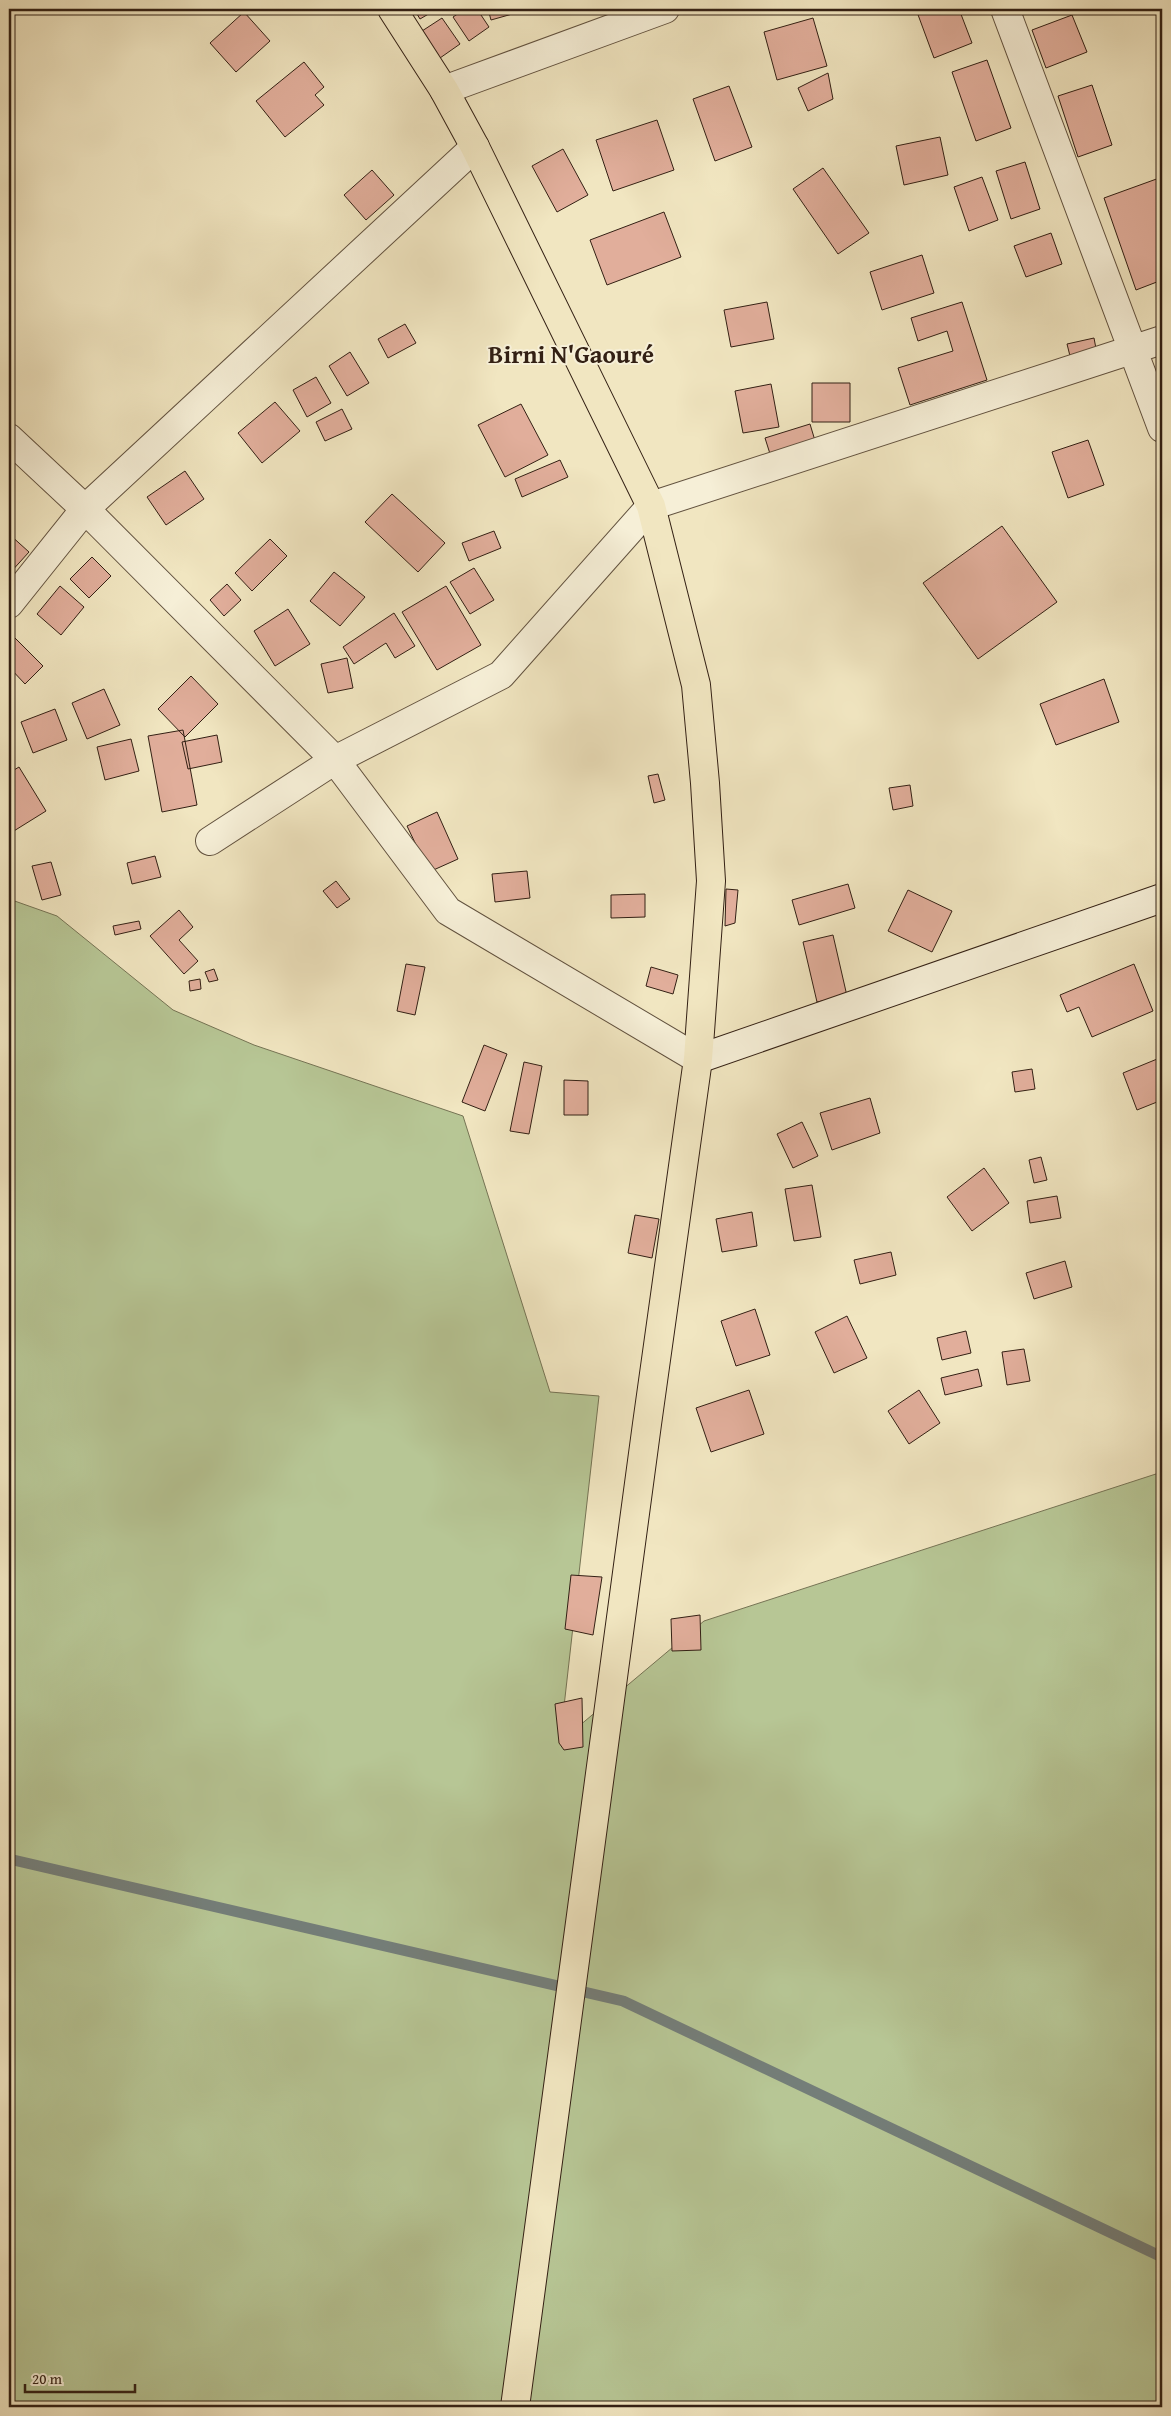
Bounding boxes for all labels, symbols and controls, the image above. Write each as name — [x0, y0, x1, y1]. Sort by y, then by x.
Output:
district label: Birni N'Gaouré — [488, 336, 654, 372]
scale bar — [25, 2361, 135, 2393]
text: 20 m — [32, 2368, 63, 2389]

